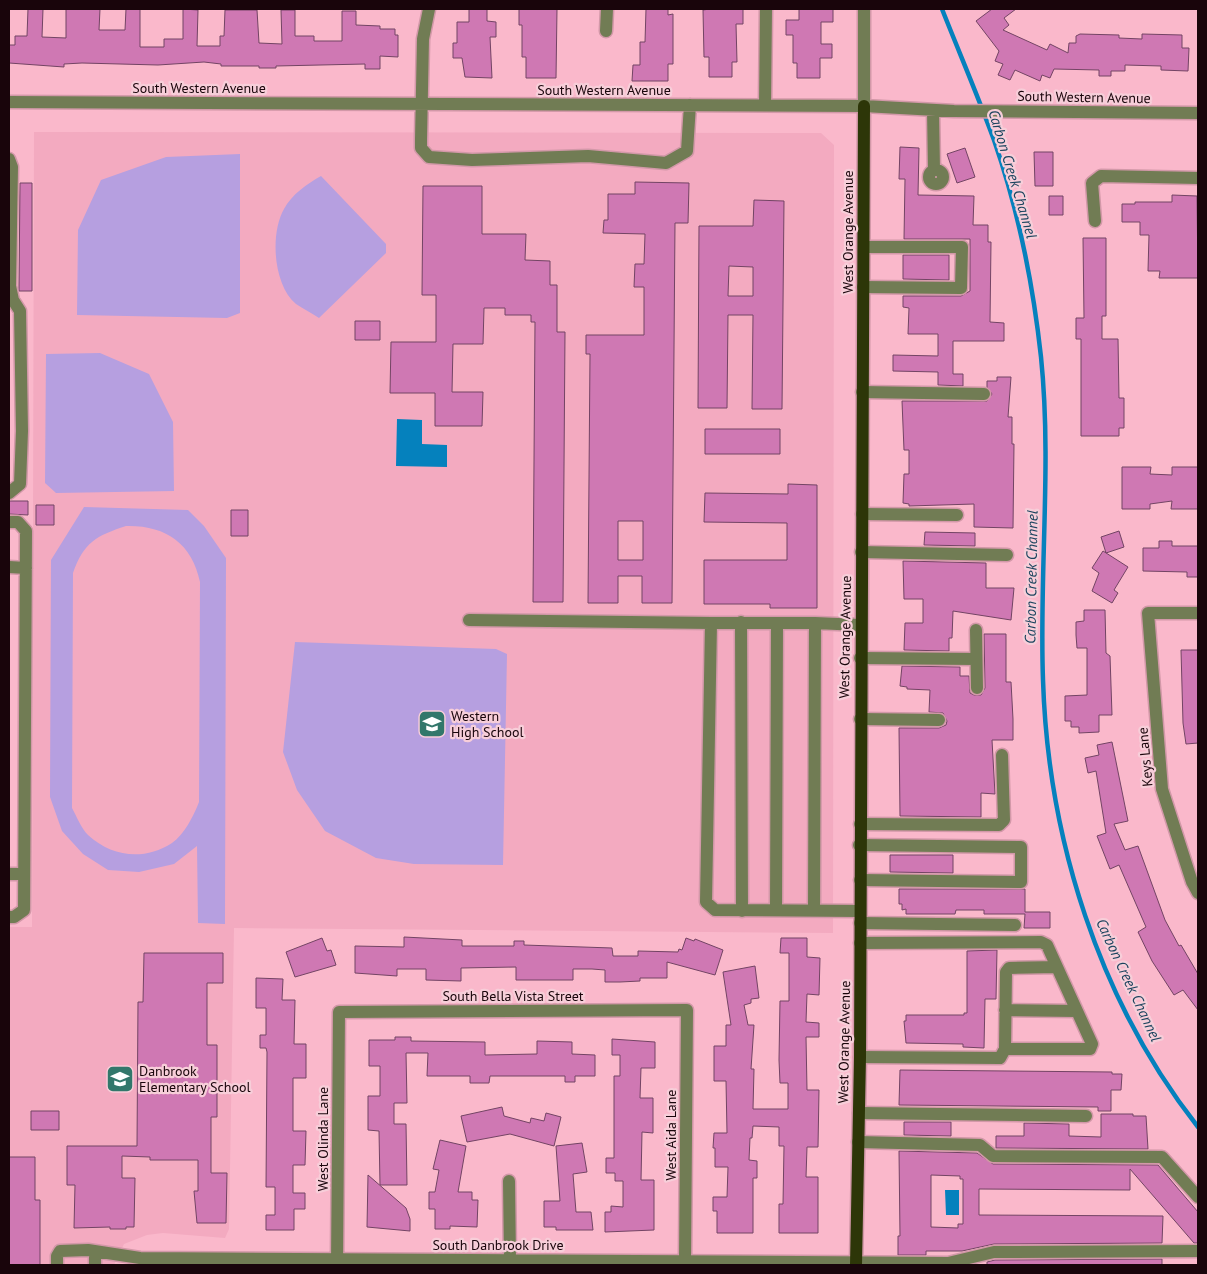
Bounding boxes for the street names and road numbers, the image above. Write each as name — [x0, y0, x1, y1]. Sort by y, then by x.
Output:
street label: South Western Avenue — [132, 79, 266, 97]
street label: South Western Avenue — [537, 81, 671, 99]
street label: South Western Avenue — [1017, 87, 1151, 107]
street label: West Orange Avenue — [839, 170, 857, 294]
street label: West Orange Avenue — [835, 575, 855, 699]
street label: Keys Lane — [1133, 727, 1157, 787]
street label: West Orange Avenue — [834, 980, 854, 1104]
street label: South Bella Vista Street — [442, 987, 584, 1005]
street label: West Olinda Lane — [314, 1087, 332, 1191]
street label: West Aida Lane — [662, 1090, 680, 1180]
street label: South Danbrook Drive — [432, 1236, 564, 1254]

